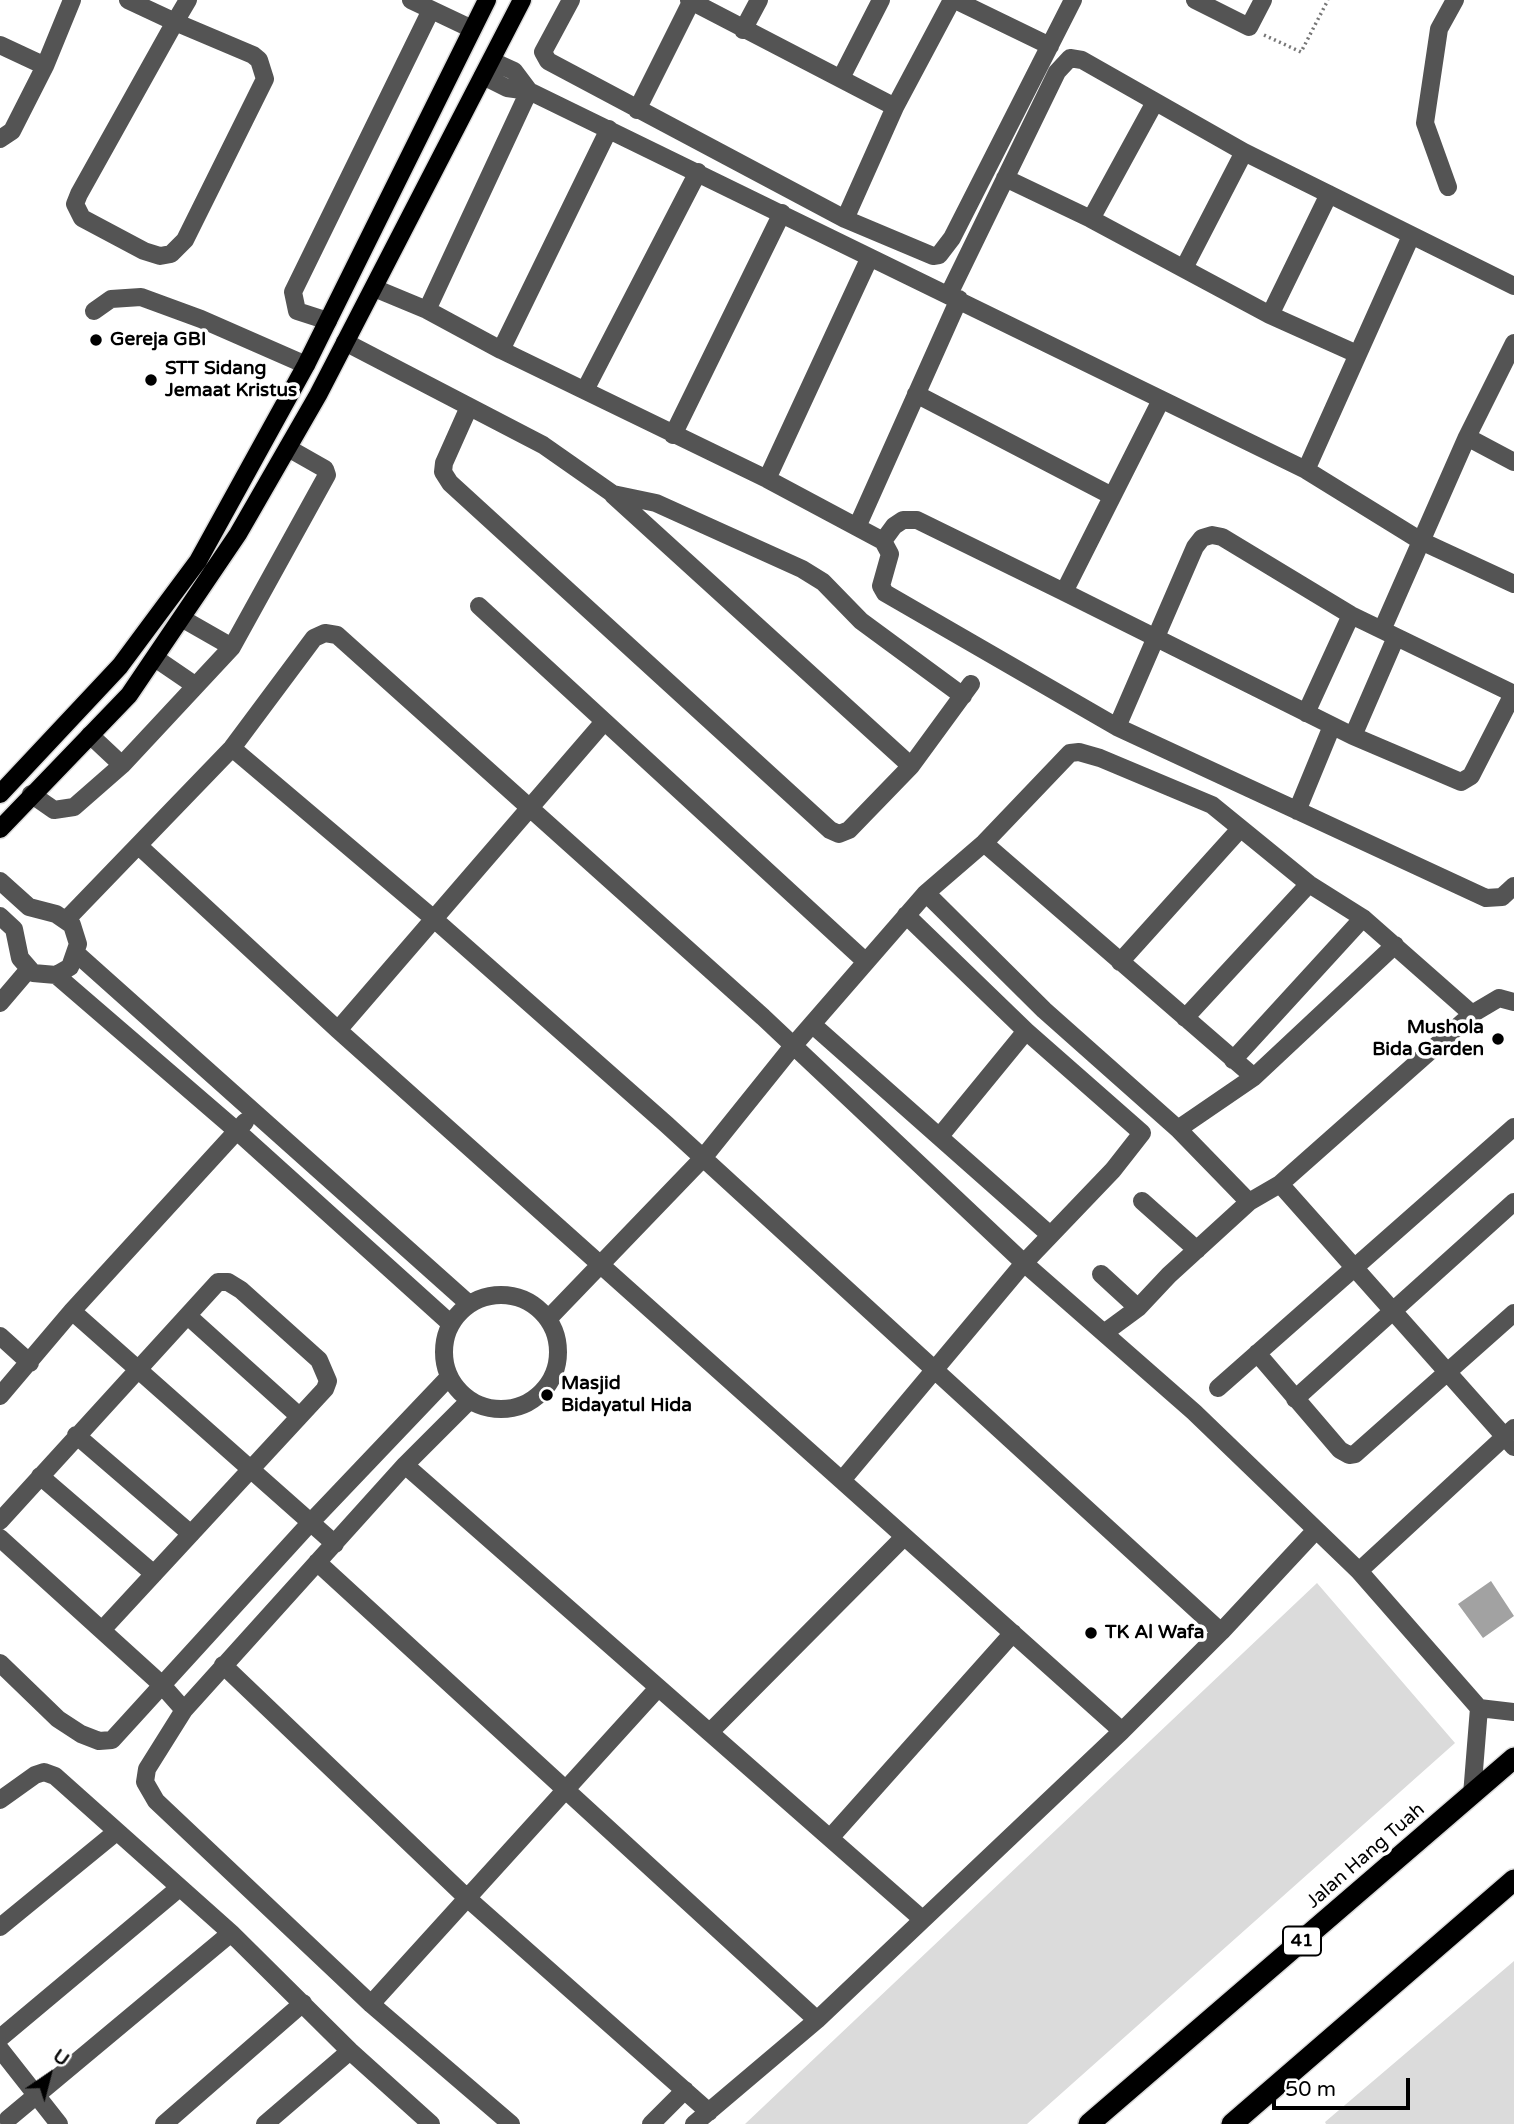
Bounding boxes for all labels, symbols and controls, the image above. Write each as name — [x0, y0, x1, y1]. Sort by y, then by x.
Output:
place label: Gereja GBI — [110, 329, 206, 351]
marker: Gereja GBI — [88, 332, 104, 348]
place label: STT Sidang Jemaat Kristus — [165, 358, 297, 402]
marker: STT Sidang Jemaat Kristus — [143, 372, 159, 388]
place label: Mushola Bida Garden — [1372, 1017, 1484, 1061]
marker: Mushola Bida Garden — [1490, 1031, 1506, 1047]
place label: Masjid Bidayatul Hida — [561, 1373, 692, 1417]
marker: Masjid Bidayatul Hida — [539, 1387, 555, 1403]
place label: TK Al Wafa — [1105, 1622, 1204, 1644]
marker: TK Al Wafa — [1083, 1625, 1099, 1641]
street label: Jalan Hang Tuah — [1302, 1798, 1430, 1914]
road number: 41 — [1283, 1926, 1321, 1955]
north arrow — [14, 2040, 84, 2110]
text: U — [49, 2045, 73, 2071]
scale bar — [1276, 2064, 1414, 2108]
text: 50 m — [1285, 2077, 1336, 2102]

